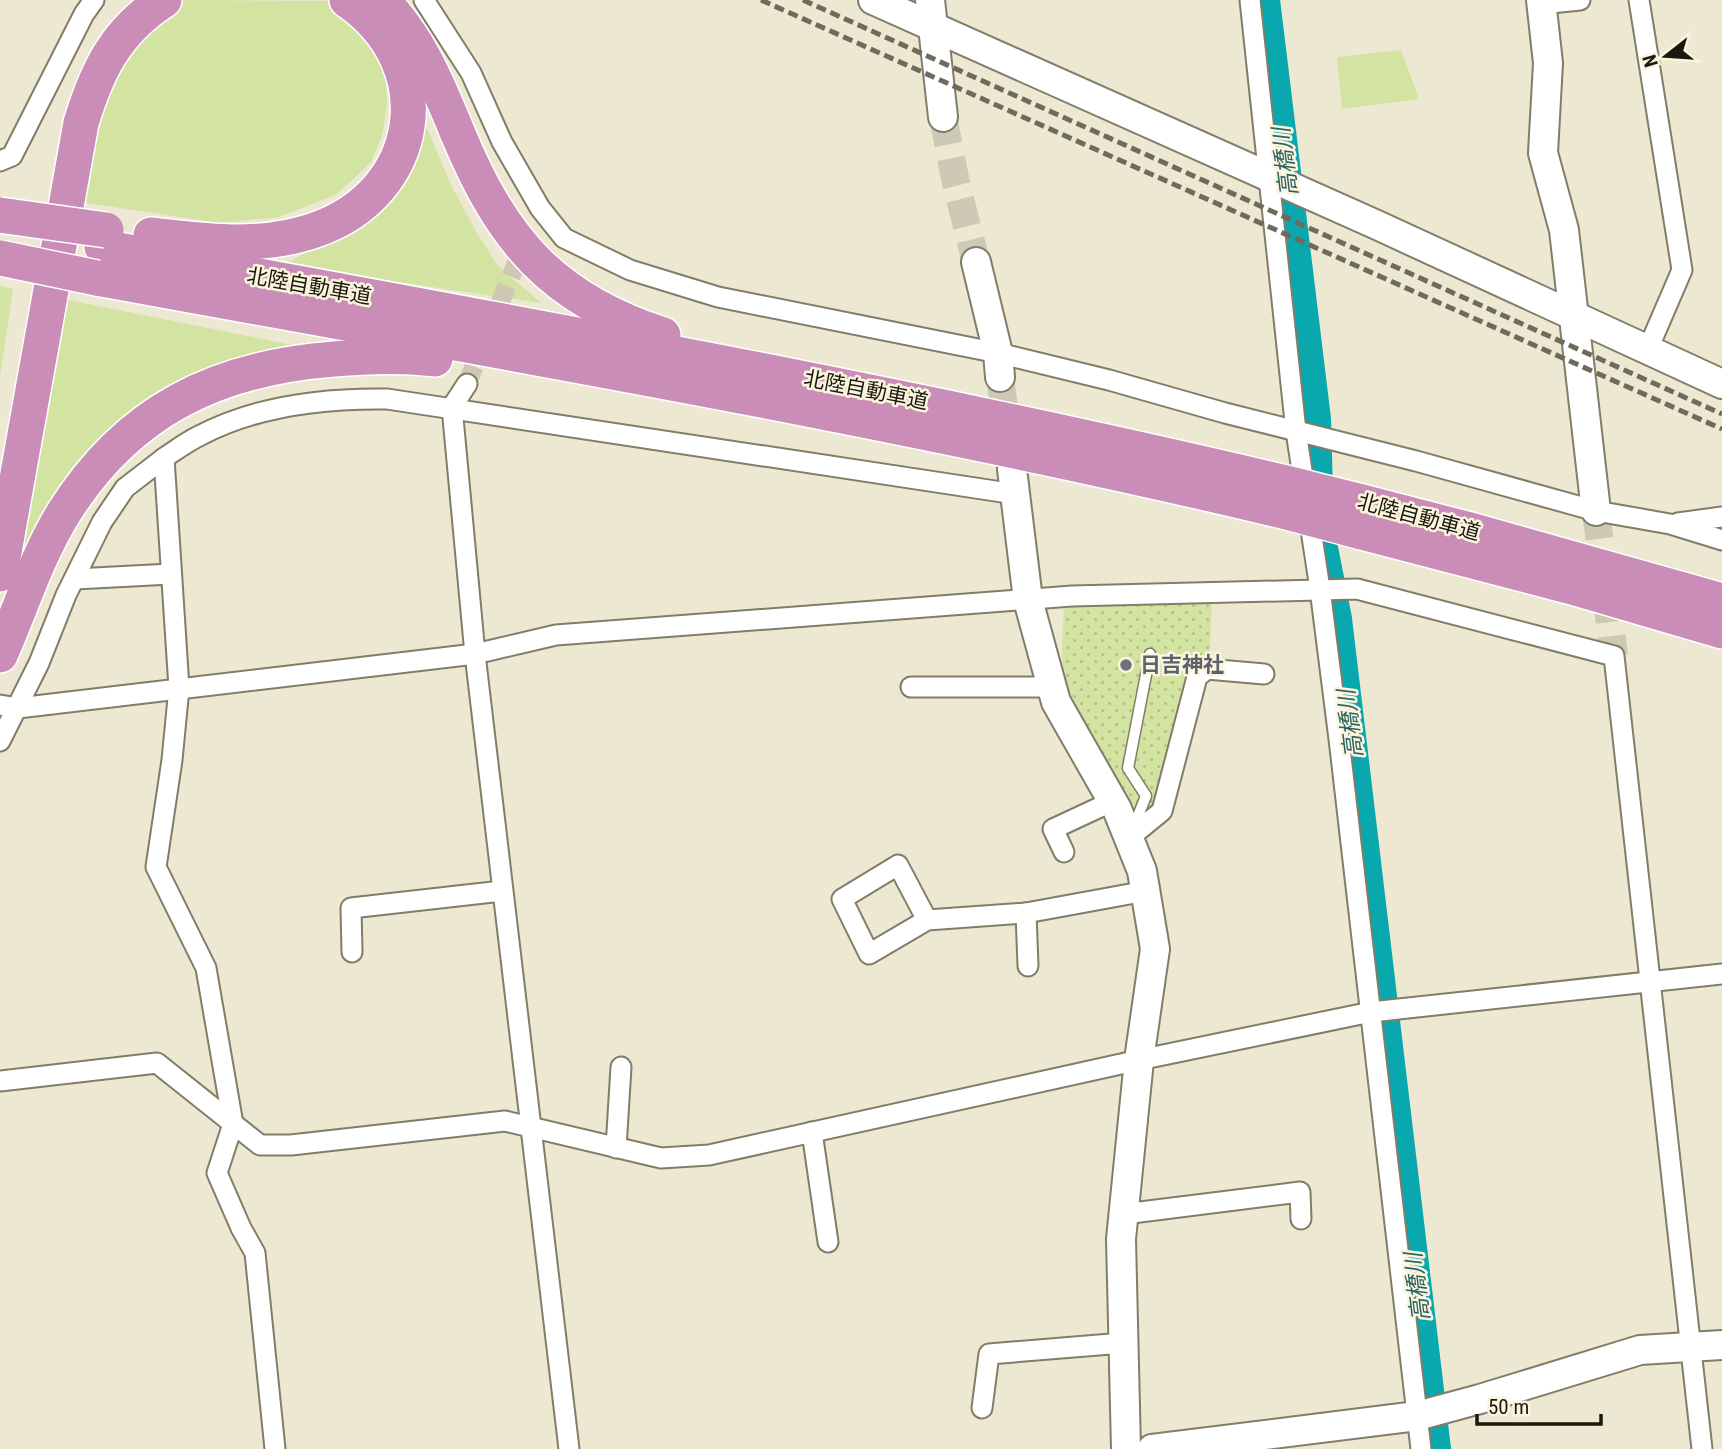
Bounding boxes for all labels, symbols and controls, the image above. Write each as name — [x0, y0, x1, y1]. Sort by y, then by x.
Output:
north arrow — [1631, 21, 1701, 91]
text: N — [1638, 52, 1663, 70]
water label: 高橋川 — [1268, 123, 1303, 198]
street label: 北陸自動車道 — [245, 263, 373, 309]
street label: 北陸自動車道 — [802, 366, 930, 414]
street label: 北陸自動車道 — [1355, 489, 1483, 545]
place label: 日吉神社 — [1140, 653, 1224, 677]
marker: 日吉神社 — [1118, 657, 1134, 673]
water label: 高橋川 — [1333, 685, 1368, 760]
water label: 高橋川 — [1400, 1248, 1435, 1323]
scale bar — [1477, 1382, 1601, 1426]
text: 50 m — [1488, 1395, 1529, 1419]

